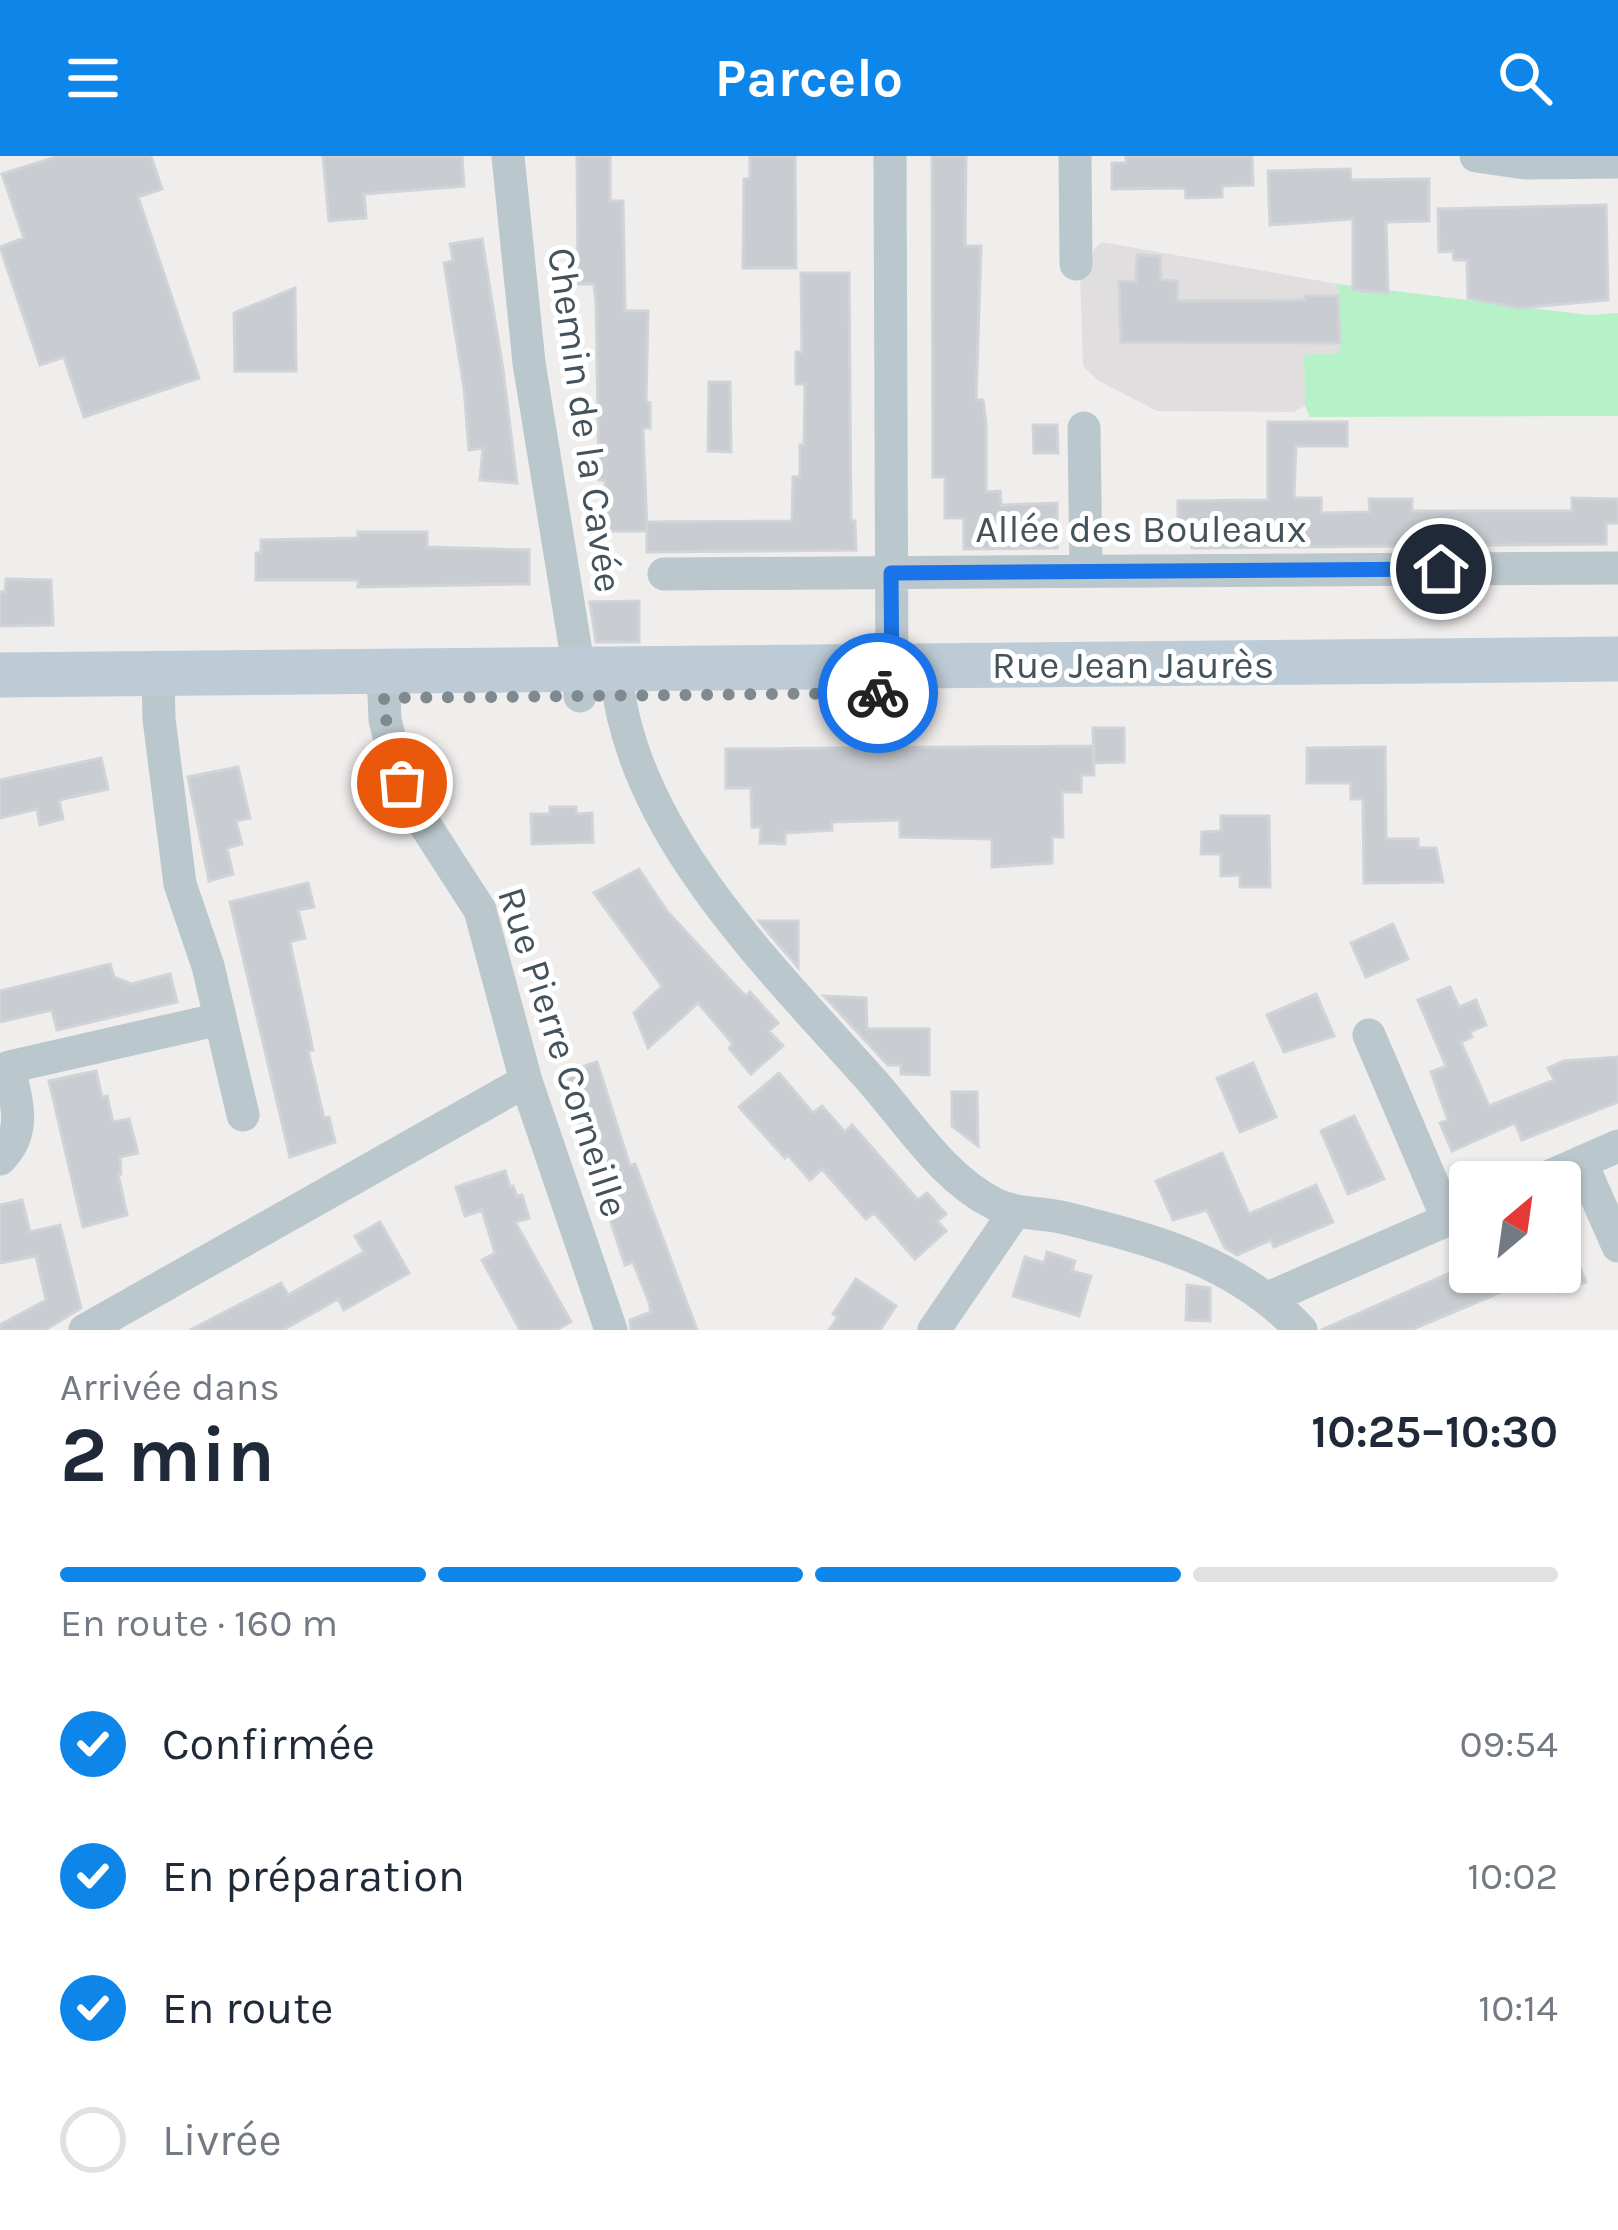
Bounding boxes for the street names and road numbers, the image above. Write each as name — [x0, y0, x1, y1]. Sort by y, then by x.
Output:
street label: Chemin de la Cavée — [538, 245, 632, 595]
street label: Allée des Bouleaux — [975, 506, 1307, 552]
street label: Rue Jean Jaurès — [992, 642, 1274, 688]
street label: Rue Pierre Corneille — [488, 881, 638, 1223]

